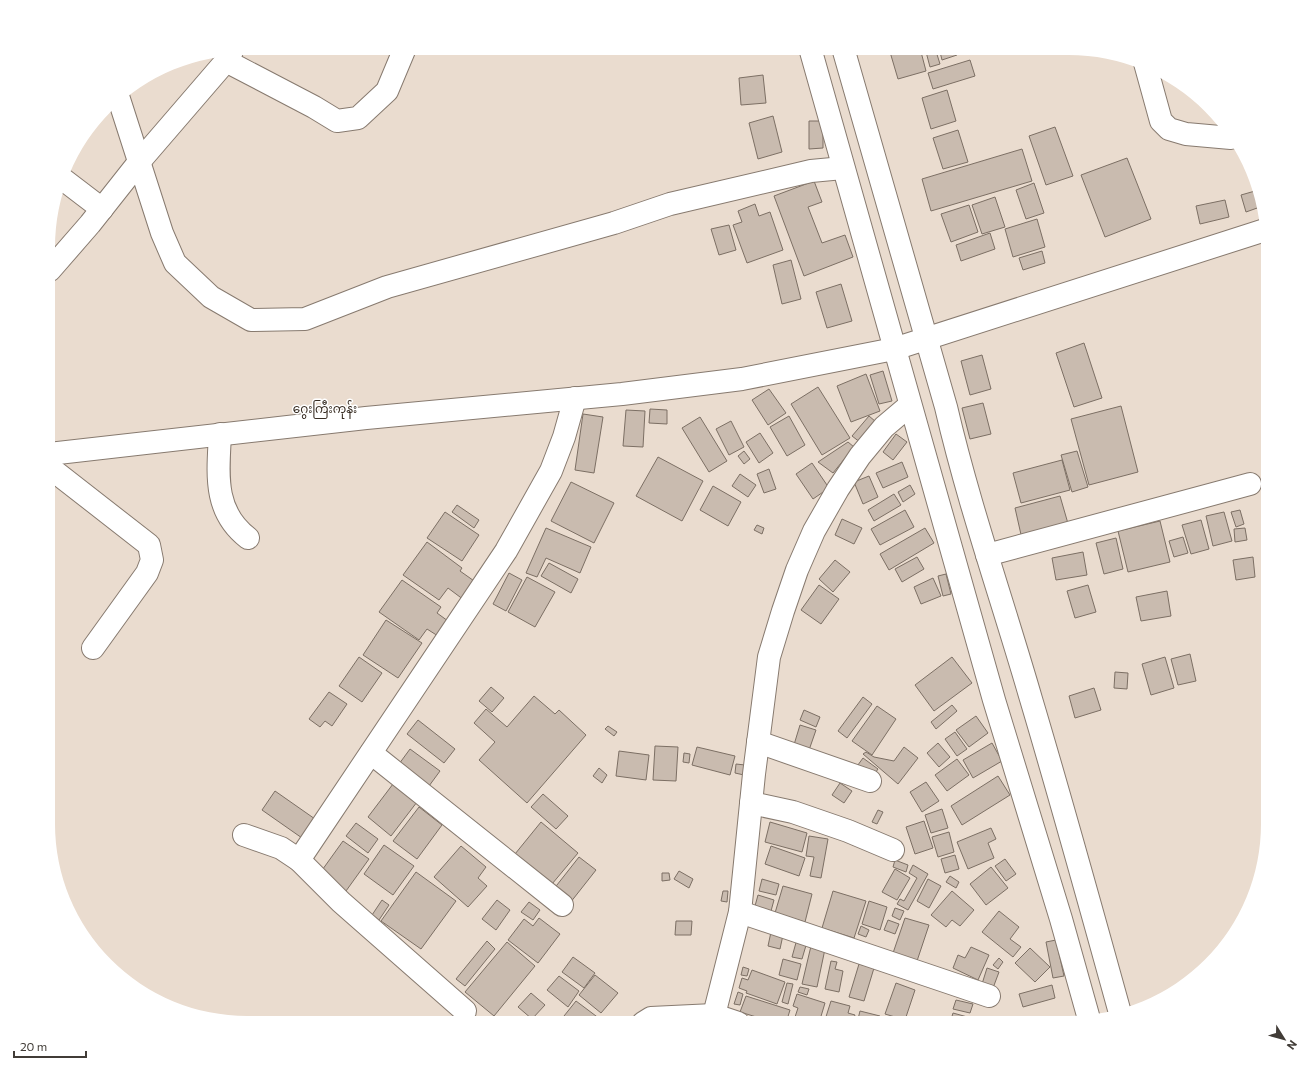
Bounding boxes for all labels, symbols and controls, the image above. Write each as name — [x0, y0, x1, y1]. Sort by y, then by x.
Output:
district label: ဂွေးကြီးကုန်း — [293, 400, 357, 419]
north arrow — [1264, 1019, 1304, 1059]
scale bar — [14, 1033, 86, 1059]
text: N — [1285, 1038, 1300, 1053]
text: 20 m — [20, 1039, 47, 1053]

